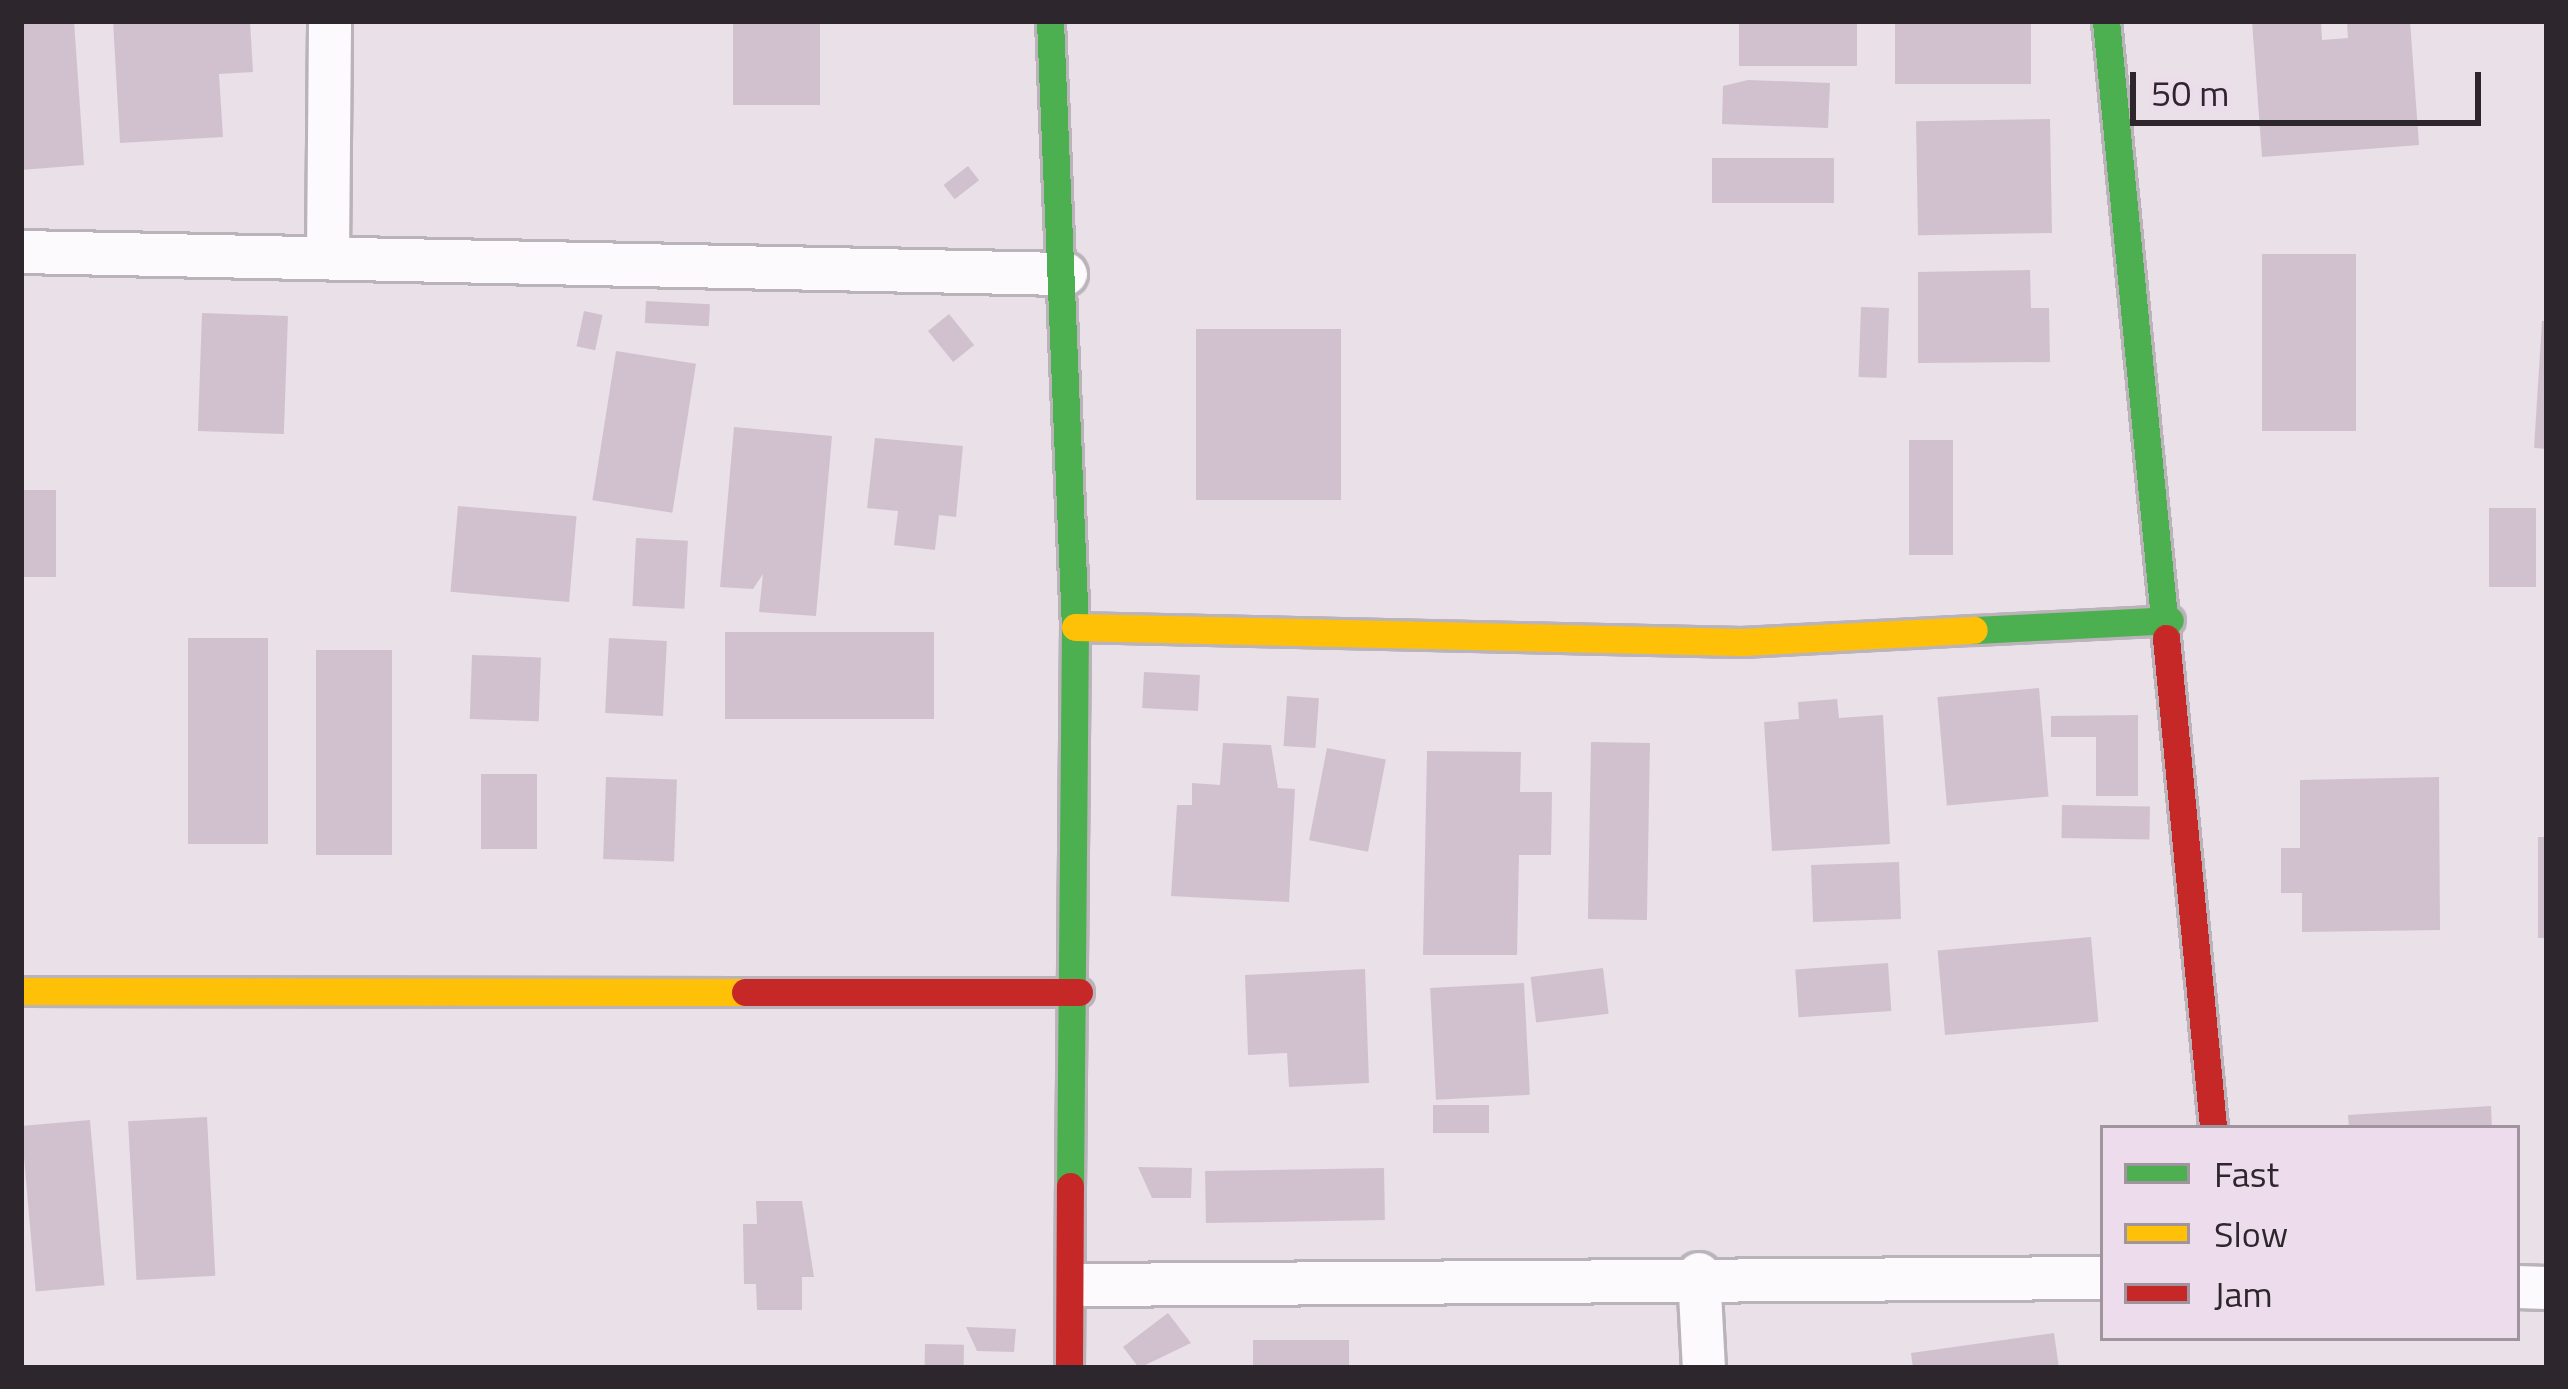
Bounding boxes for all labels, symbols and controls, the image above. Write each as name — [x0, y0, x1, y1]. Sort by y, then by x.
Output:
scale bar — [2136, 48, 2487, 122]
text: 50 m — [2151, 65, 2229, 120]
legend — [2100, 1125, 2520, 1341]
text: Fast — [2214, 1146, 2279, 1201]
text: Slow — [2214, 1206, 2288, 1261]
text: Jam — [2214, 1266, 2273, 1321]

